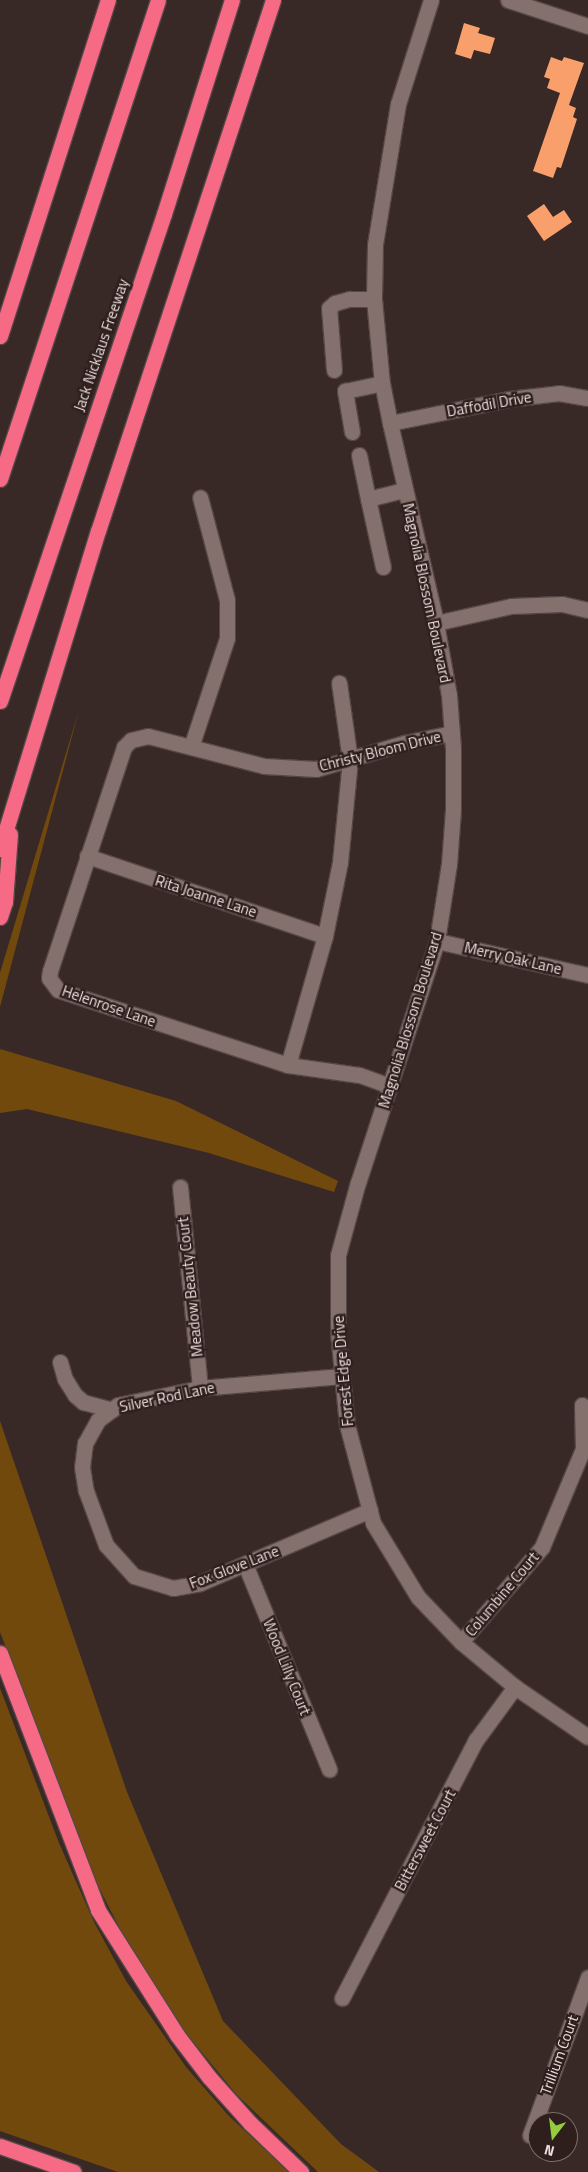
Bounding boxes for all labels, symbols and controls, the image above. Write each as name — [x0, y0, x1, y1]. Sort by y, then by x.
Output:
street label: Jack Nicklaus Freeway — [70, 276, 132, 414]
street label: Daffodil Drive — [445, 388, 533, 420]
street label: Magnolia Blossom Boulevard — [399, 501, 455, 685]
street label: Christy Bloom Drive — [317, 727, 443, 775]
street label: Rita Joanne Lane — [153, 871, 259, 921]
street label: Magnolia Blossom Boulevard — [375, 930, 445, 1110]
street label: Merry Oak Lane — [463, 938, 563, 978]
street label: Helenrose Lane — [60, 982, 158, 1030]
street label: Meadow Beauty Court — [174, 1216, 206, 1358]
street label: Forest Edge Drive — [329, 1315, 357, 1427]
street label: Silver Rod Lane — [118, 1378, 216, 1416]
street label: Fox Glove Lane — [187, 1542, 281, 1592]
street label: Columbine Court — [462, 1548, 542, 1640]
street label: Wood Lilly Court — [259, 1616, 315, 1718]
street label: Bittersweet Court — [391, 1786, 459, 1894]
street label: Trillium Court — [536, 2013, 582, 2097]
north arrow — [528, 2112, 578, 2162]
text: N — [542, 2140, 557, 2162]

